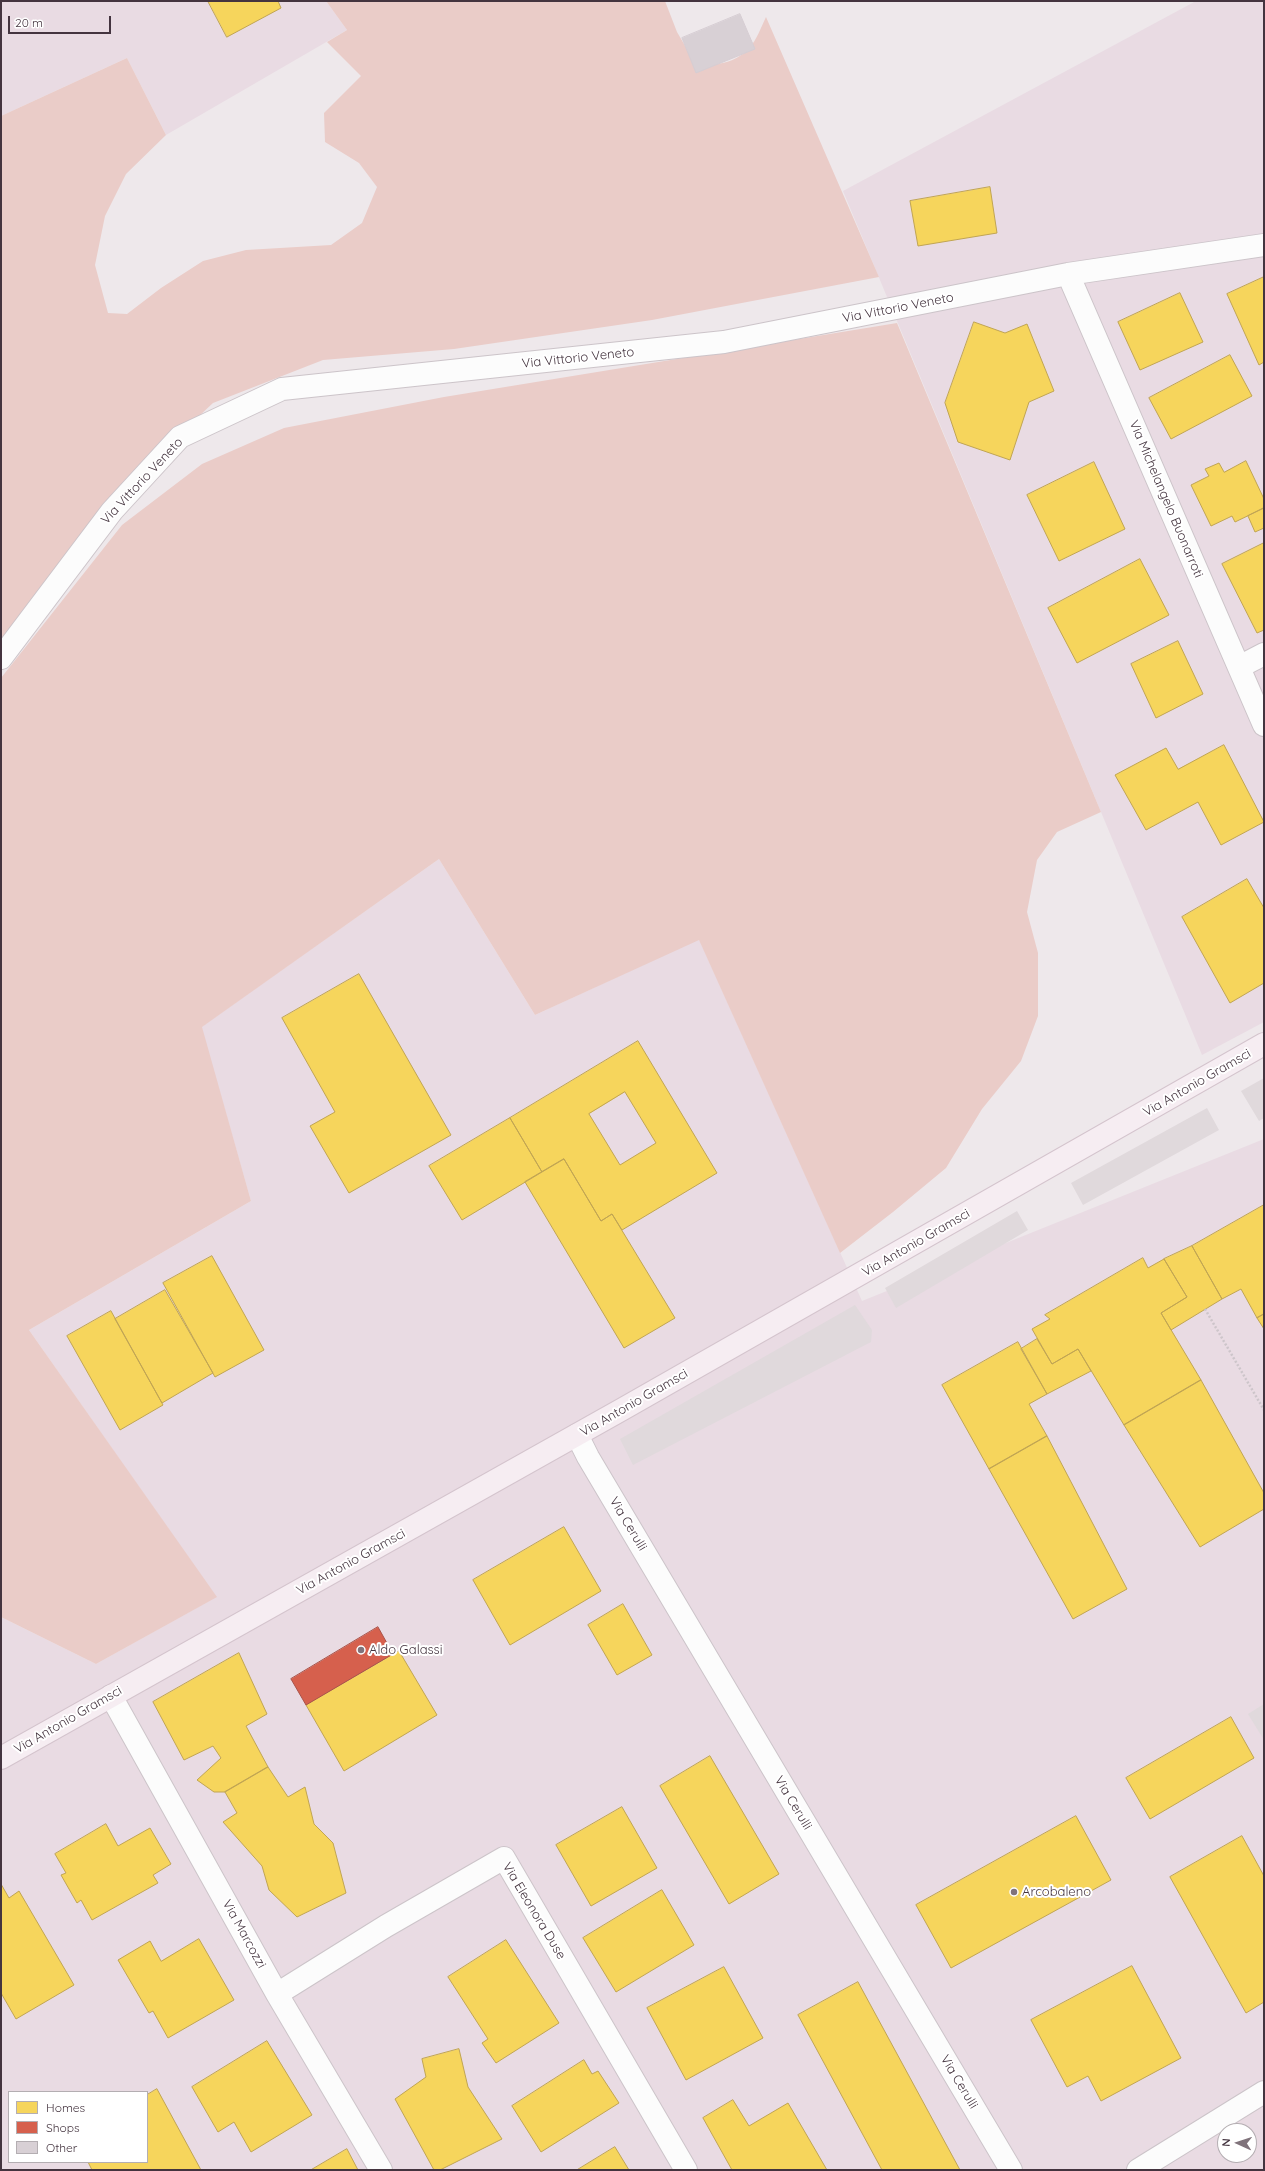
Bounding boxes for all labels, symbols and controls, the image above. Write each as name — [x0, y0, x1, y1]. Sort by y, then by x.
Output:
scale bar — [10, 8, 113, 34]
text: 20 m — [15, 15, 43, 30]
street label: Via Vittorio Veneto — [841, 290, 955, 326]
street label: Via Vittorio Veneto — [521, 344, 635, 372]
street label: Via Michelangelo Buonarroti — [1126, 418, 1206, 580]
street label: Via Vittorio Veneto — [98, 434, 186, 528]
street label: Via Antonio Gramsci — [1140, 1046, 1254, 1120]
street label: Via Antonio Gramsci — [859, 1206, 973, 1280]
street label: Via Antonio Gramsci — [577, 1366, 691, 1440]
street label: Via Cerulli — [606, 1494, 650, 1554]
street label: Via Antonio Gramsci — [294, 1526, 408, 1598]
place label: Aldo Galassi — [369, 1642, 442, 1658]
marker: Aldo Galassi — [356, 1645, 366, 1655]
street label: Via Antonio Gramsci — [11, 1683, 125, 1757]
street label: Via Cerulli — [771, 1773, 815, 1833]
street label: Via Eleonora Duse — [499, 1860, 569, 1962]
place label: Arcobaleno — [1022, 1884, 1091, 1900]
marker: Arcobaleno — [1009, 1887, 1019, 1897]
street label: Via Marcozzi — [219, 1897, 269, 1971]
street label: Via Cerulli — [937, 2052, 981, 2112]
legend — [8, 2091, 148, 2163]
text: Homes — [46, 2100, 85, 2115]
text: Shops — [46, 2120, 80, 2135]
north arrow — [1217, 2123, 1257, 2163]
text: N — [1219, 2138, 1233, 2147]
text: Other — [46, 2140, 77, 2155]

